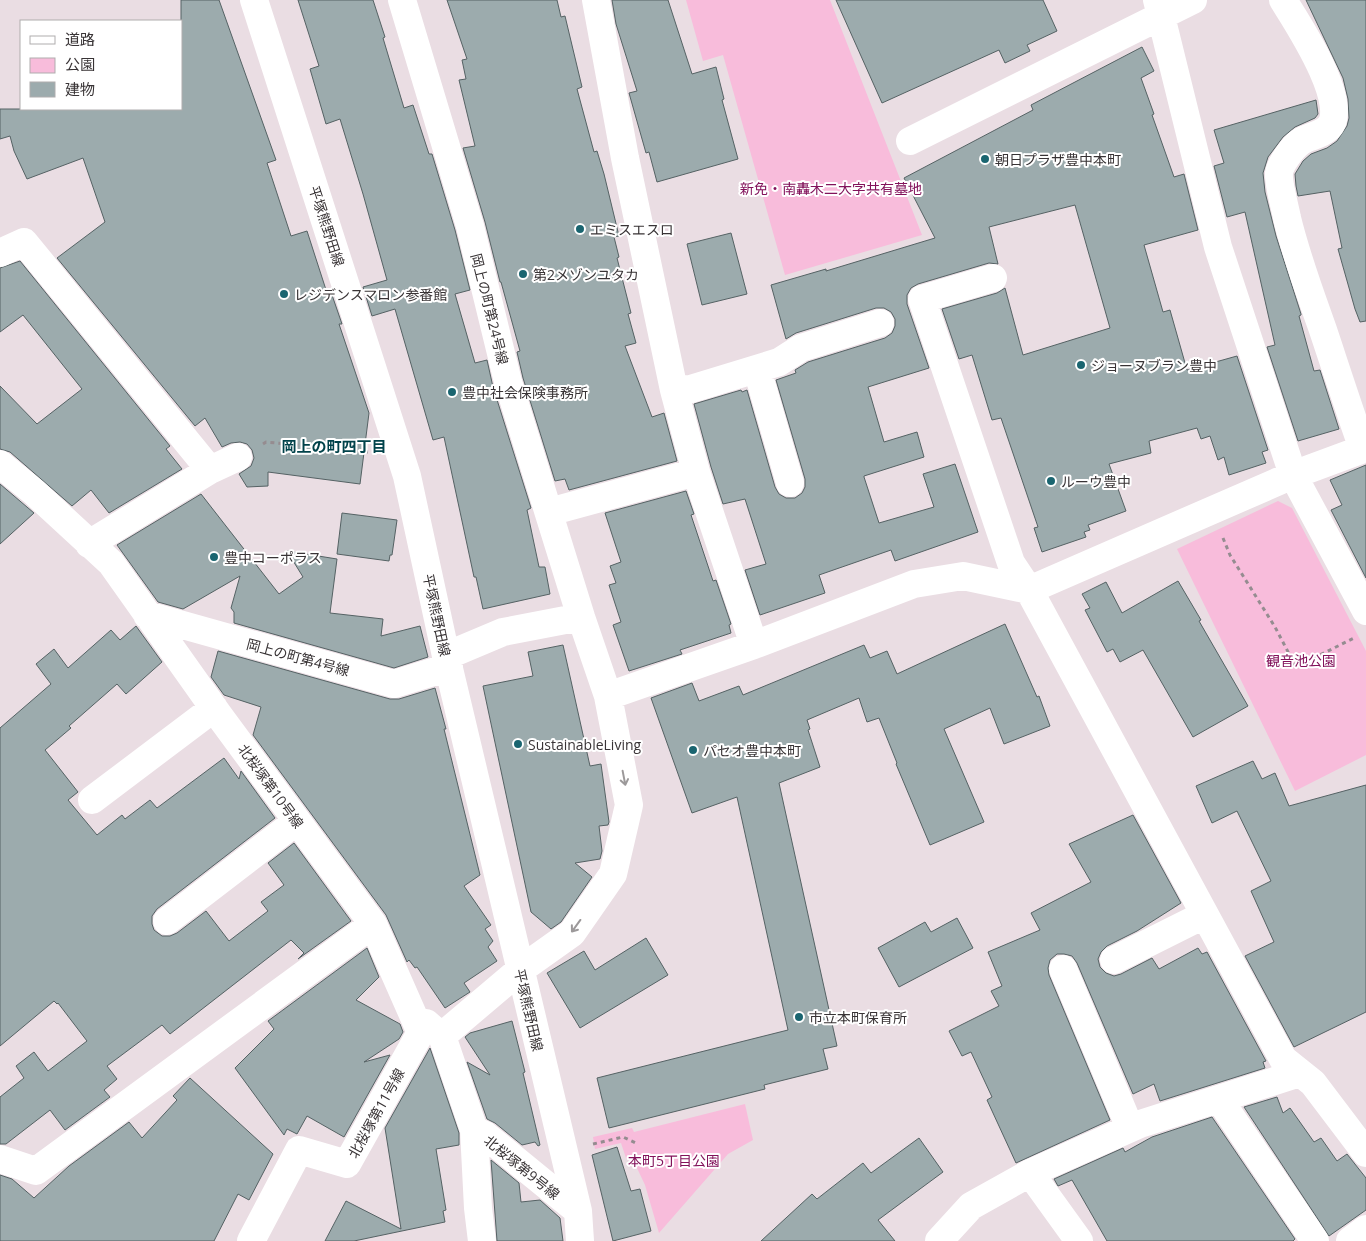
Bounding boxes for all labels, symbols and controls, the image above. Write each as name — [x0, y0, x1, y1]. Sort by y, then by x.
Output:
legend — [20, 20, 182, 110]
text: 道路 — [65, 29, 95, 49]
text: 公園 — [65, 54, 95, 74]
text: 建物 — [65, 79, 95, 99]
place label: 朝日プラザ豊中本町 — [995, 150, 1121, 169]
marker: 朝日プラザ豊中本町 — [979, 153, 991, 165]
park label: 新免・南轟木二大字共有墓地 — [740, 179, 922, 198]
street label: 平塚熊野田線 — [305, 183, 349, 269]
place label: エミスエスロ — [590, 220, 674, 239]
marker: エミスエスロ — [574, 223, 586, 235]
street label: 岡上の町第24号線 — [467, 251, 513, 367]
place label: 第2メゾンユタカ — [533, 265, 639, 284]
marker: 第2メゾンユタカ — [517, 268, 529, 280]
place label: レジデンスマロン参番館 — [294, 285, 447, 304]
marker: レジデンスマロン参番館 — [278, 288, 290, 300]
place label: ジョーヌブラン豊中 — [1091, 356, 1217, 375]
marker: ジョーヌブラン豊中 — [1075, 359, 1087, 371]
place label: 豊中社会保険事務所 — [462, 383, 588, 402]
marker: 豊中社会保険事務所 — [446, 386, 458, 398]
district label: 岡上の町四丁目 — [281, 436, 387, 456]
place label: ルーウ豊中 — [1061, 472, 1131, 491]
marker: ルーウ豊中 — [1045, 475, 1057, 487]
place label: 豊中コーポラス — [224, 548, 322, 567]
marker: 豊中コーポラス — [208, 551, 220, 563]
street label: 平塚熊野田線 — [419, 572, 455, 658]
street label: 岡上の町第4号線 — [244, 634, 352, 680]
park label: 観音池公園 — [1266, 651, 1336, 670]
place label: SustainableLiving — [528, 735, 642, 754]
marker: SustainableLiving — [512, 738, 524, 750]
street label: 北桜塚第10号線 — [234, 740, 308, 832]
place label: パセオ豊中本町 — [703, 741, 801, 760]
marker: パセオ豊中本町 — [687, 744, 699, 756]
one-way arrow — [620, 770, 629, 786]
one-way arrow — [571, 919, 581, 933]
street label: 平塚熊野田線 — [510, 967, 548, 1053]
place label: 市立本町保育所 — [809, 1008, 907, 1027]
marker: 市立本町保育所 — [793, 1011, 805, 1023]
street label: 北桜塚第11号線 — [343, 1065, 409, 1161]
street label: 北桜塚第9号線 — [480, 1131, 564, 1203]
park label: 本町5丁目公園 — [628, 1151, 720, 1170]

